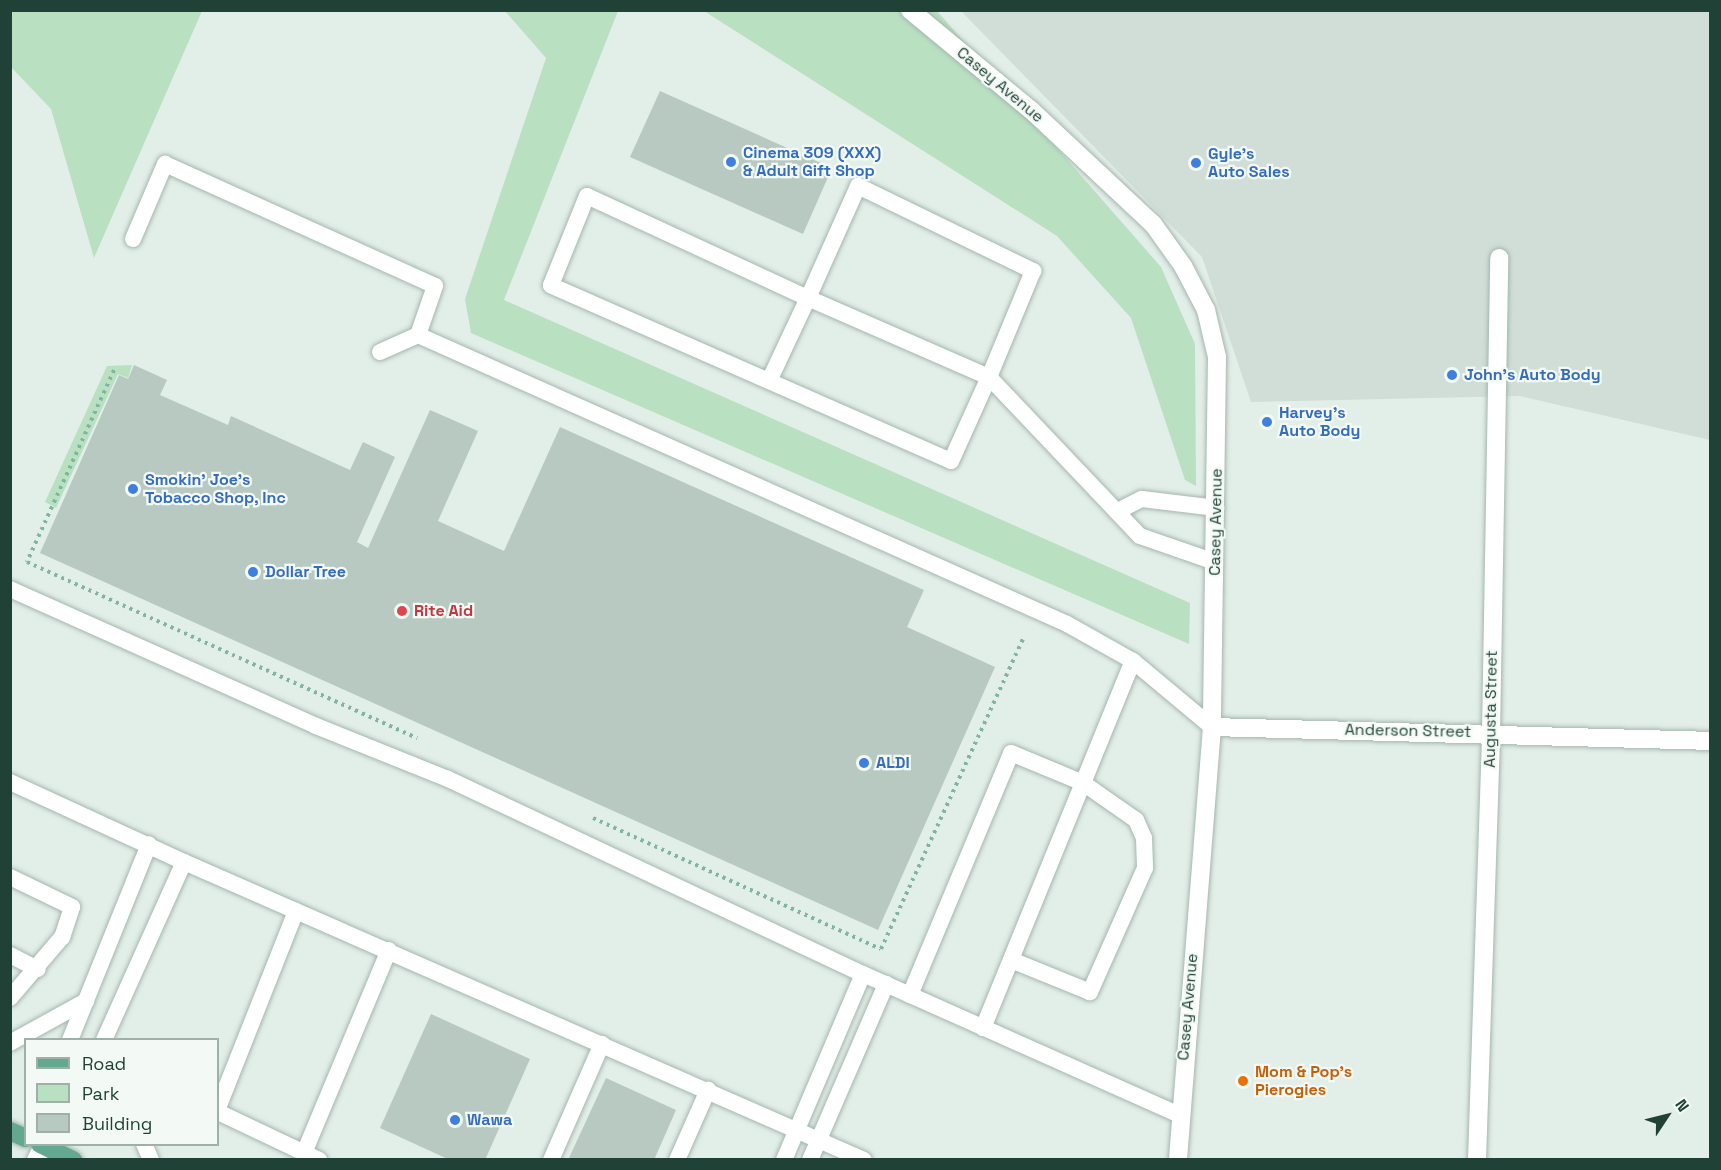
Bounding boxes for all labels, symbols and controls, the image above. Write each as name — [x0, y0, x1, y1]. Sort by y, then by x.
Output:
street label: Casey Avenue — [953, 43, 1047, 127]
place label: Cinema 309 (XXX) & Adult Gift Shop — [743, 143, 881, 181]
place label: Gyle's Auto Sales — [1208, 144, 1290, 182]
marker: Cinema 309 (XXX) & Adult Gift Shop — [724, 155, 738, 169]
marker: Gyle's Auto Sales — [1189, 156, 1203, 170]
place label: John's Auto Body — [1464, 365, 1601, 385]
marker: John's Auto Body — [1445, 368, 1459, 382]
place label: Harvey's Auto Body — [1279, 403, 1360, 441]
marker: Harvey's Auto Body — [1260, 415, 1274, 429]
street label: Casey Avenue — [1205, 468, 1227, 576]
place label: Smokin' Joe's Tobacco Shop, Inc — [145, 470, 286, 508]
marker: Smokin' Joe's Tobacco Shop, Inc — [126, 482, 140, 496]
place label: Dollar Tree — [265, 562, 346, 582]
marker: Dollar Tree — [246, 565, 260, 579]
place label: Rite Aid — [414, 601, 473, 621]
marker: Rite Aid — [395, 604, 409, 618]
street label: Augusta Street — [1480, 650, 1502, 768]
street label: Anderson Street — [1345, 720, 1471, 742]
place label: ALDI — [876, 753, 910, 773]
marker: ALDI — [857, 756, 871, 770]
street label: Casey Avenue — [1174, 953, 1202, 1061]
legend — [24, 1038, 219, 1146]
text: Road — [82, 1052, 126, 1075]
place label: Mom & Pop's Pierogies — [1255, 1062, 1352, 1100]
marker: Mom & Pop's Pierogies — [1236, 1074, 1250, 1088]
text: Park — [82, 1082, 119, 1105]
north arrow — [1637, 1086, 1697, 1146]
text: N — [1670, 1095, 1694, 1116]
place label: Wawa — [467, 1110, 512, 1130]
text: Building — [82, 1112, 152, 1135]
marker: Wawa — [448, 1113, 462, 1127]

